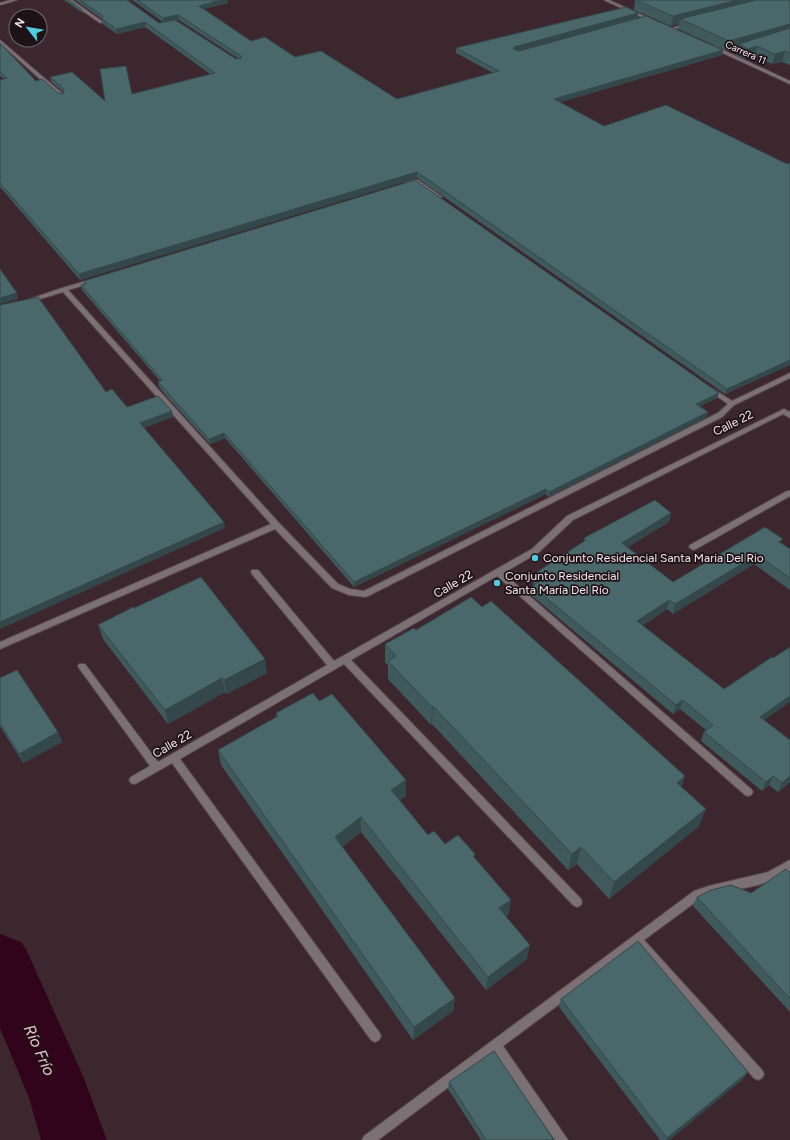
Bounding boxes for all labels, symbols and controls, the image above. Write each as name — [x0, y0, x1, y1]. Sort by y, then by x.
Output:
north arrow — [8, 8, 48, 48]
text: N — [12, 16, 28, 30]
street label: Carrera 11 — [723, 38, 768, 67]
street label: Calle 22 — [711, 407, 755, 439]
place label: Conjunto Residencial Santa Maria Del Rio — [543, 551, 764, 565]
marker: Conjunto Residencial Santa Maria Del Rio — [530, 553, 540, 563]
street label: Calle 22 — [431, 567, 475, 601]
place label: Conjunto Residencial Santa María Del Río — [505, 569, 619, 597]
marker: Conjunto Residencial Santa María Del Río — [492, 578, 502, 588]
street label: Calle 22 — [150, 727, 194, 761]
water label: Río Frío — [20, 1022, 59, 1079]

